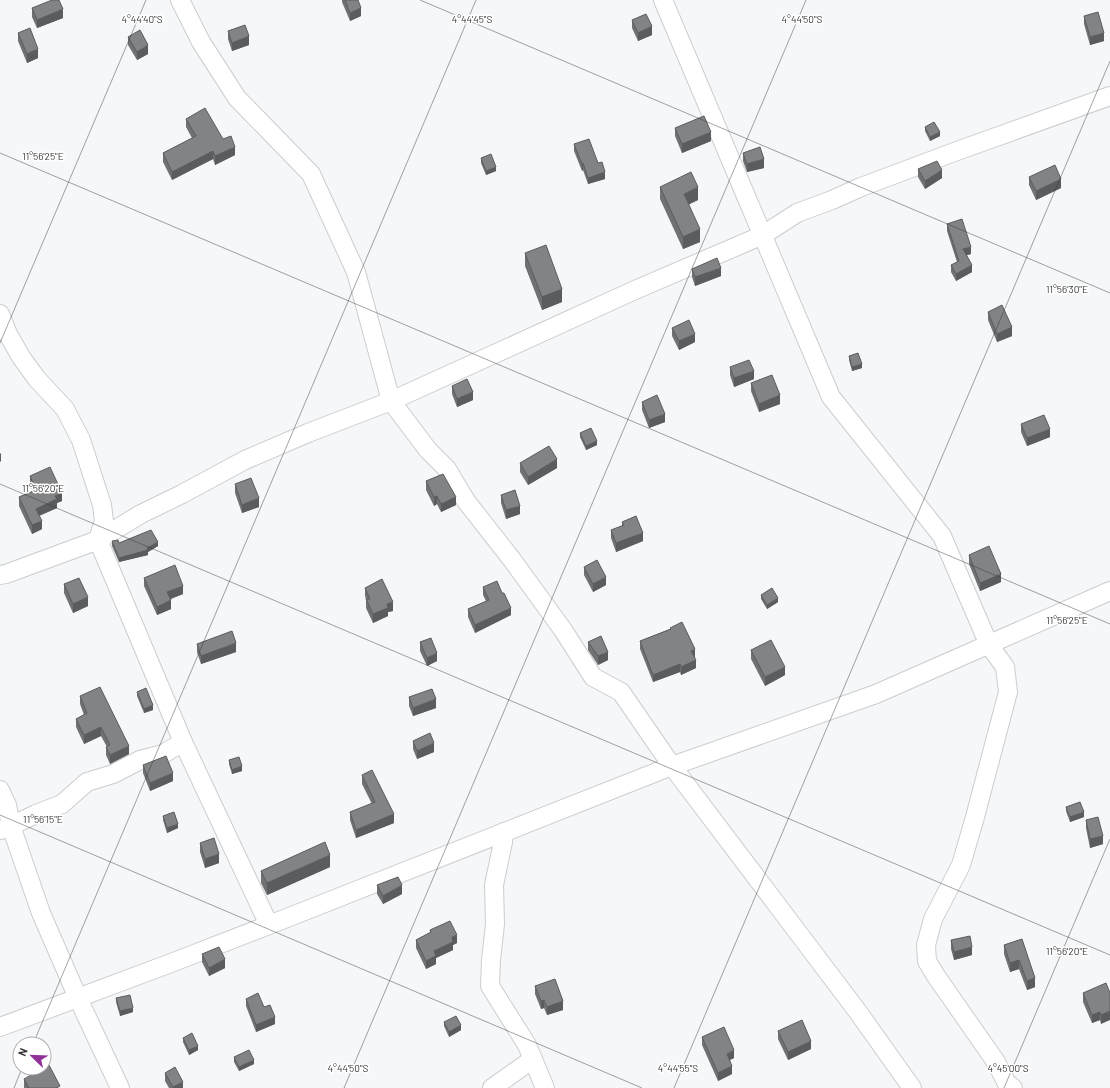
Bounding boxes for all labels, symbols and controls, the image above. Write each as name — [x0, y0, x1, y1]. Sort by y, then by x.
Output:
text: 4°44'40"S — [121, 13, 163, 25]
text: 4°44'45"S — [452, 13, 492, 25]
text: 4°44'50"S — [782, 13, 823, 25]
text: 11°56'25"E — [22, 150, 64, 162]
text: 11°56'30"E — [1046, 283, 1088, 295]
text: 11°56'20"E — [22, 482, 64, 494]
text: 11°56'25"E — [1046, 614, 1088, 626]
text: 11°56'15"E — [23, 813, 63, 825]
text: 11°56'20"E — [1046, 945, 1088, 957]
north arrow — [12, 1036, 52, 1076]
text: N — [15, 1046, 30, 1058]
text: 4°44'50"S — [328, 1062, 369, 1074]
text: 4°44'55"S — [658, 1062, 698, 1074]
text: 4°45'00"S — [987, 1062, 1029, 1074]

